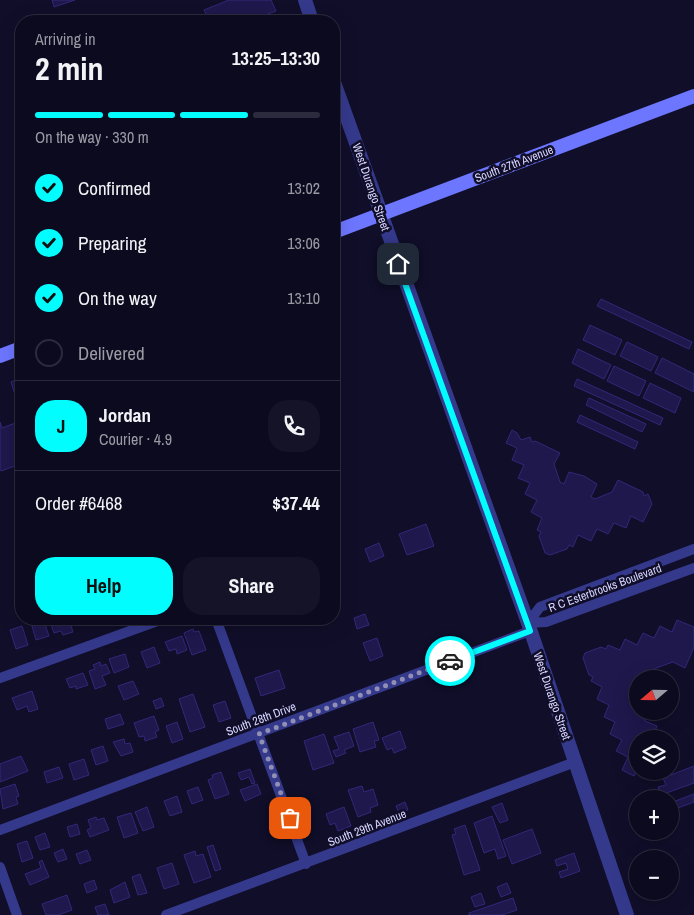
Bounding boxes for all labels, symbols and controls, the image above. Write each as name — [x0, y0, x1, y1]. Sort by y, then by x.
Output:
text: Arriving in — [35, 28, 96, 50]
text: 13:25–13:30 — [232, 45, 320, 71]
text: 2 min — [35, 47, 104, 90]
text: On the way · 330 m — [35, 126, 149, 148]
street label: West Durango Street — [349, 141, 394, 233]
street label: South 27th Avenue — [472, 142, 556, 186]
icon: check — [35, 174, 63, 202]
text: Confirmed — [78, 175, 151, 201]
text: 13:02 — [287, 177, 320, 199]
icon: check — [35, 229, 63, 257]
text: Preparing — [78, 230, 146, 256]
text: 13:06 — [287, 232, 320, 254]
pin — [377, 243, 419, 285]
icon: home — [384, 250, 412, 278]
icon: check — [35, 284, 63, 312]
text: On the way — [78, 285, 157, 311]
text: 13:10 — [287, 287, 320, 309]
text: Delivered — [78, 340, 145, 366]
button: phone — [268, 400, 320, 452]
text: Jordan — [99, 402, 151, 428]
text: J — [57, 413, 65, 439]
text: Courier · 4.9 — [99, 428, 172, 450]
text: Order #6468 — [35, 490, 122, 516]
text: $37.44 — [272, 490, 320, 516]
button: Help — [35, 557, 173, 615]
button: Share — [183, 557, 320, 615]
street label: R C Esterbrooks Boulevard — [546, 560, 664, 616]
courier — [425, 636, 475, 686]
icon: car — [436, 647, 464, 675]
street label: West Durango Street — [530, 650, 575, 742]
north arrow — [629, 670, 679, 720]
map controls — [629, 670, 679, 900]
street label: South 28th Drive — [224, 698, 298, 740]
button: layers — [629, 730, 679, 780]
button: + — [629, 790, 679, 840]
pin — [269, 797, 311, 839]
icon: bag — [276, 804, 304, 832]
street label: South 29th Avenue — [325, 806, 409, 850]
button: − — [629, 850, 679, 900]

